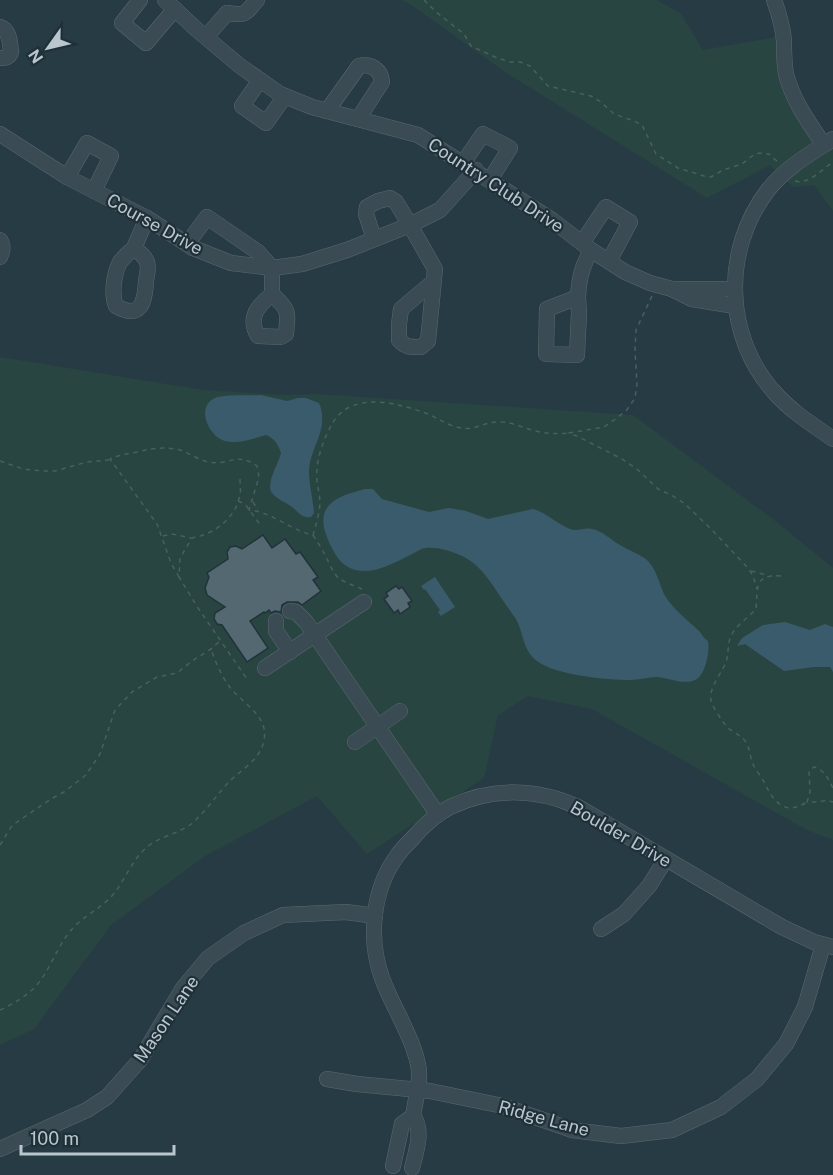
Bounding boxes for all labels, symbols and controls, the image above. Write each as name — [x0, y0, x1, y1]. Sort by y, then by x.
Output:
north arrow — [18, 18, 78, 78]
text: N — [25, 46, 47, 67]
street label: Country Club Drive — [424, 133, 568, 237]
street label: Course Drive — [103, 189, 207, 259]
street label: Boulder Drive — [567, 797, 675, 871]
street label: Mason Lane — [129, 971, 203, 1067]
street label: Ridge Lane — [496, 1096, 592, 1140]
scale bar — [21, 1118, 174, 1156]
text: 100 m — [30, 1128, 79, 1149]

